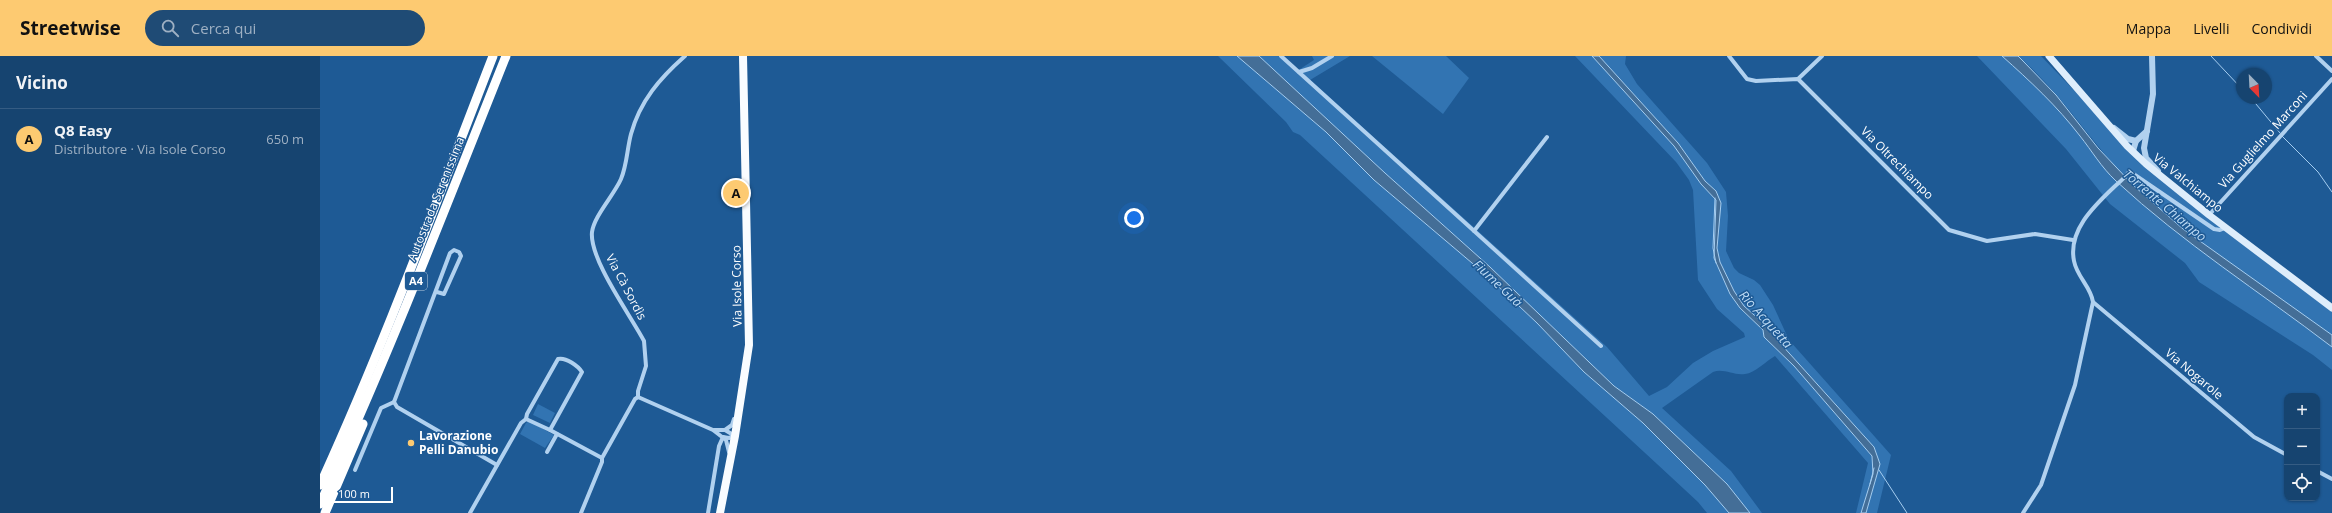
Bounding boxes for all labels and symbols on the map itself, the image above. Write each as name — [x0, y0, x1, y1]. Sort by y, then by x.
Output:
north arrow — [2236, 68, 2272, 104]
street label: Via Guglielmo Marconi — [2214, 87, 2311, 192]
street label: Via Oltrechiampo — [1857, 122, 1938, 203]
street label: Autostrada Serenissima — [403, 134, 468, 264]
street label: Via Valchiampo — [2150, 149, 2227, 216]
water label: Torrente Chiampo — [2119, 165, 2211, 245]
pin: A — [723, 178, 749, 208]
your location — [1124, 208, 1144, 228]
street label: Via Isole Corso — [727, 245, 746, 327]
street label: Via Cà Sordìs — [602, 251, 651, 323]
water label: Fiume Guà — [1469, 255, 1527, 311]
road number: A4 — [405, 272, 427, 290]
water label: Rio Acquetta — [1735, 286, 1797, 352]
street label: Via Nogarole — [2162, 344, 2227, 403]
place label: Lavorazione Pelli Danubio — [419, 427, 498, 458]
marker: Lavorazione Pelli Danubio — [406, 438, 416, 448]
scale bar — [332, 485, 393, 504]

